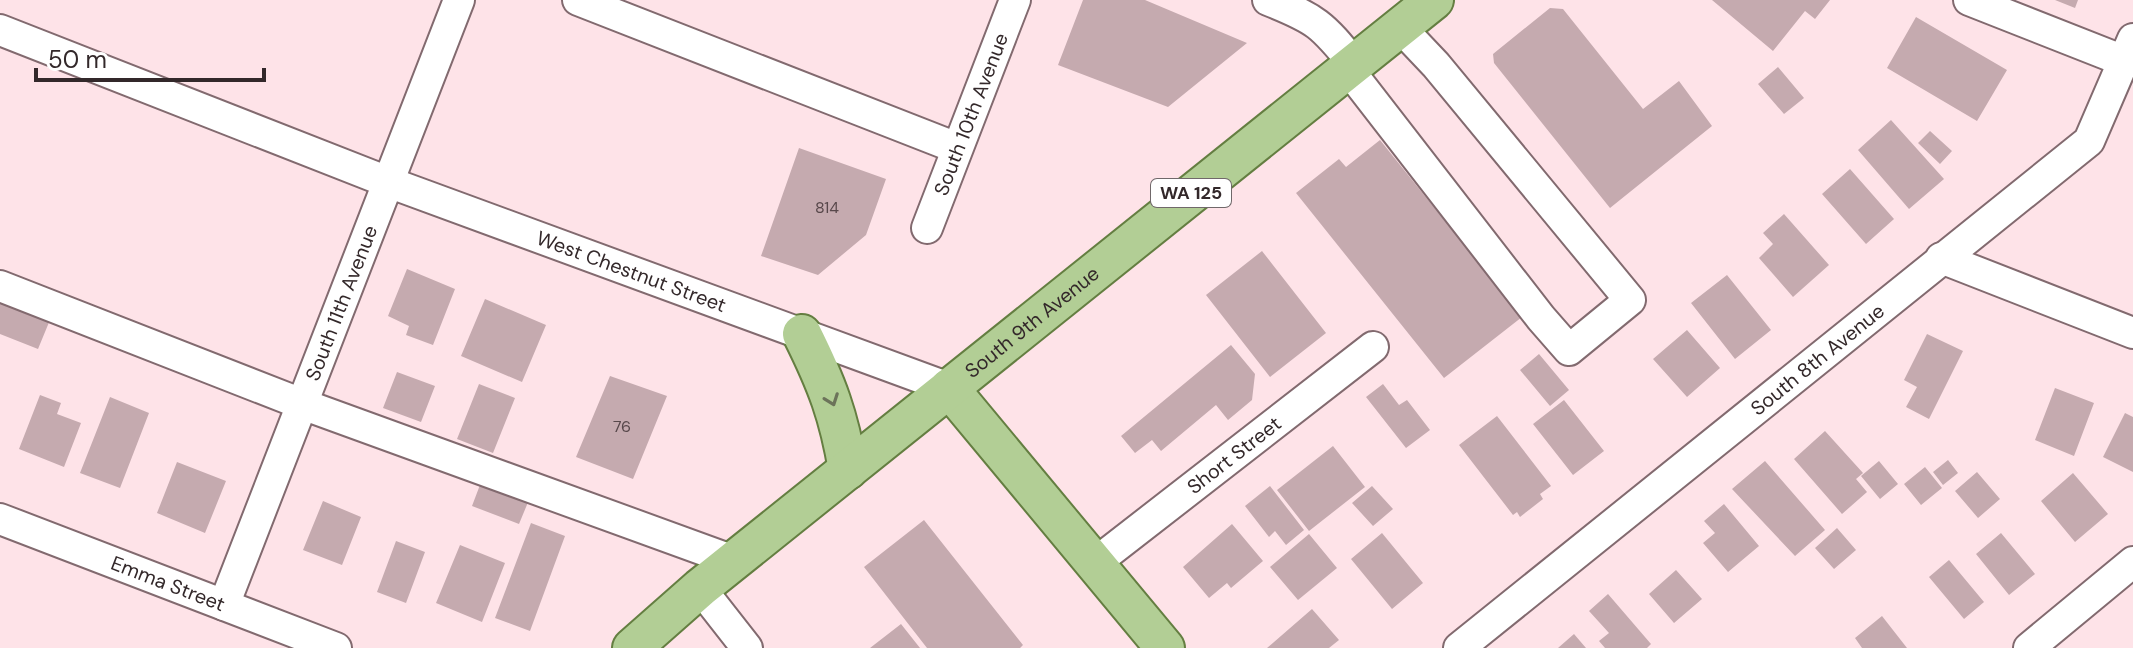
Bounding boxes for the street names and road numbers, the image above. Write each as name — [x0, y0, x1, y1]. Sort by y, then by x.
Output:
street label: South 10th Avenue — [928, 29, 1014, 199]
road number: WA 125 — [1151, 179, 1231, 207]
street label: South 11th Avenue — [299, 221, 383, 385]
street label: West Chestnut Street — [533, 225, 730, 318]
street label: South 9th Avenue — [959, 260, 1104, 384]
street label: South 8th Avenue — [1745, 298, 1890, 421]
street label: Short Street — [1182, 410, 1286, 500]
street label: Emma Street — [107, 550, 229, 617]

